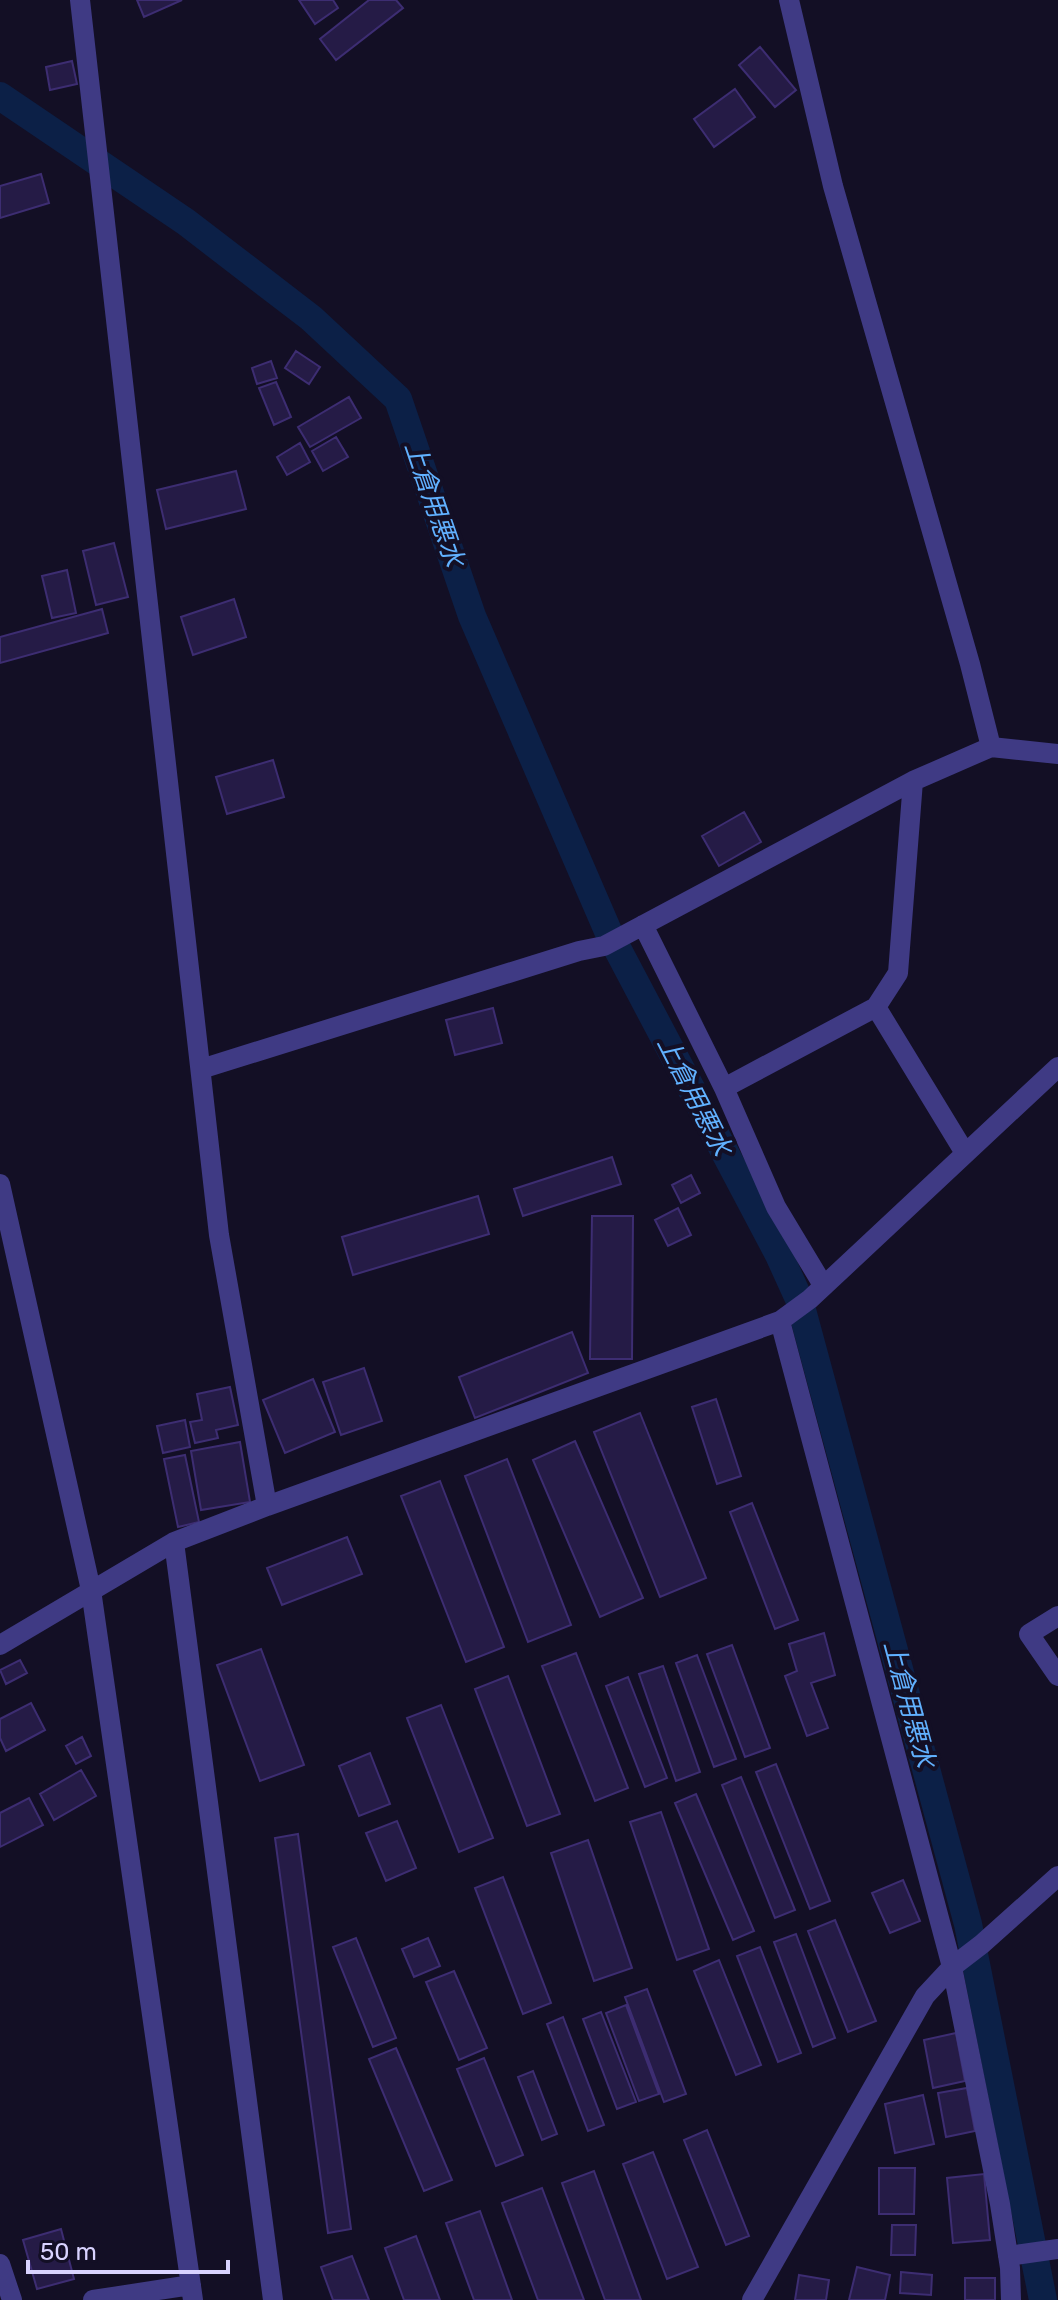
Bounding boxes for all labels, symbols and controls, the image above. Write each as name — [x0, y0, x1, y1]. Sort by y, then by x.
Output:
water label: 上倉用悪水 — [398, 437, 471, 573]
water label: 上倉用悪水 — [651, 1031, 739, 1164]
water label: 上倉用悪水 — [877, 1637, 942, 1774]
scale bar — [28, 2224, 228, 2274]
text: 50 m — [40, 2238, 97, 2266]

